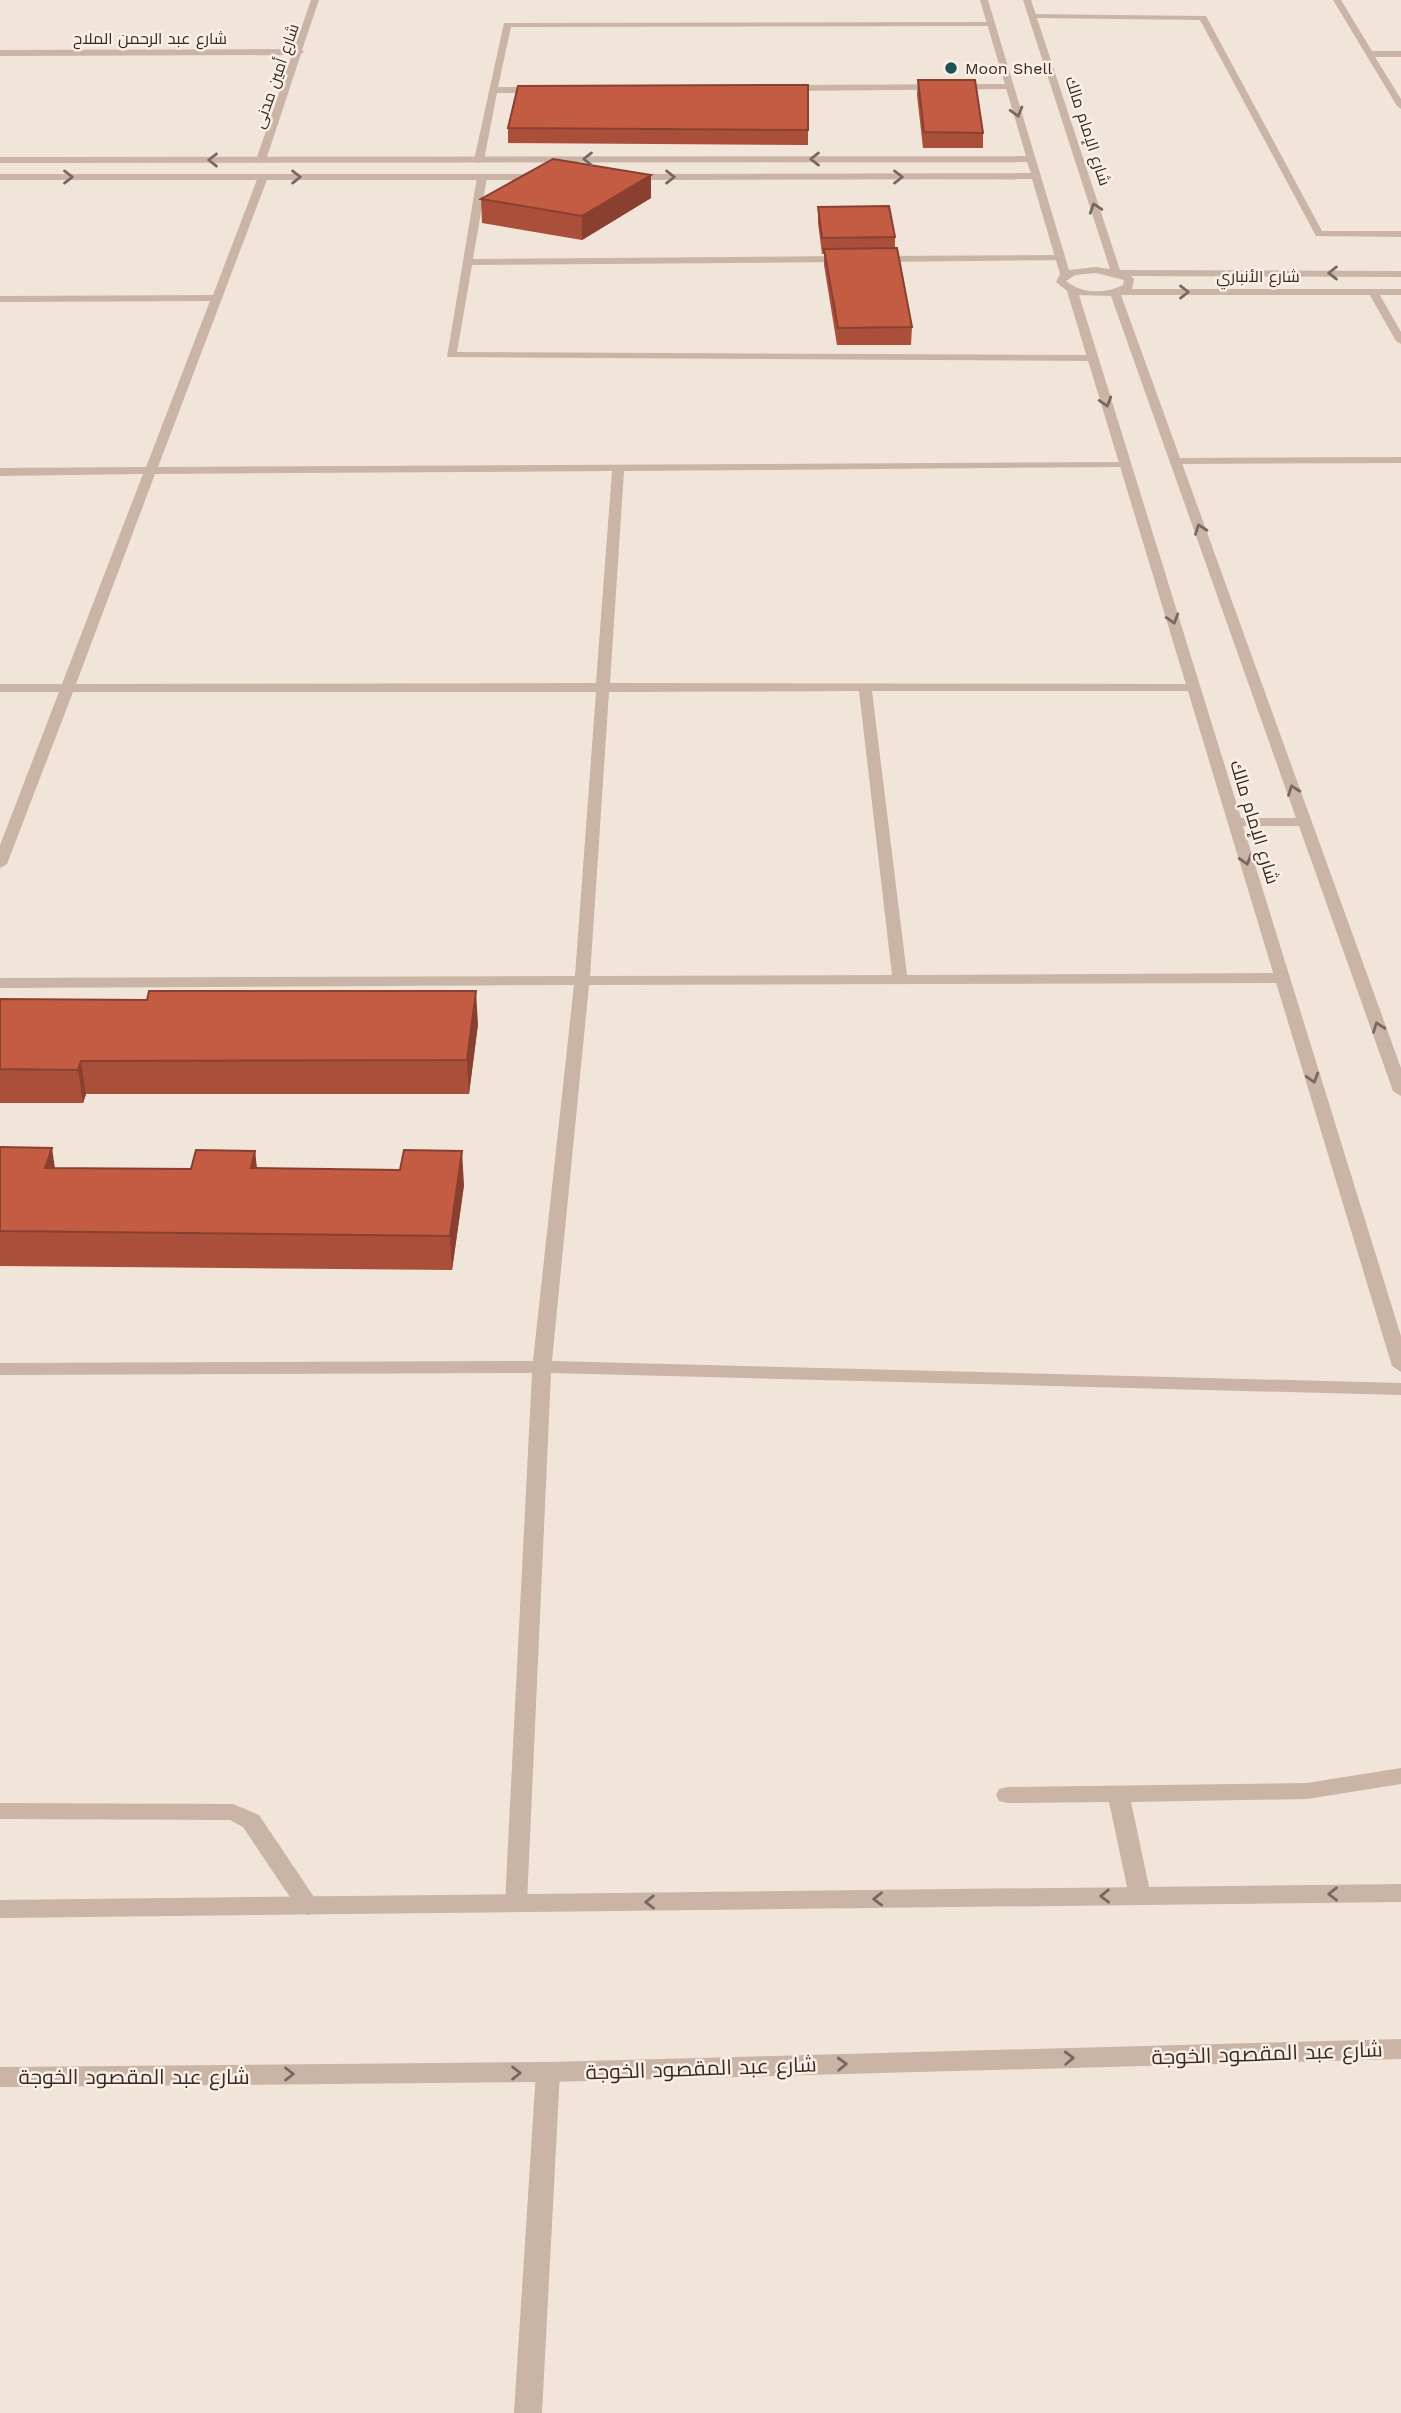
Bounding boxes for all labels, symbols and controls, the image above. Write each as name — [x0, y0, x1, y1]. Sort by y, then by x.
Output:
street label: شارع أمين مدنى — [249, 21, 305, 132]
street label: شارع عبد الرحمن الملاح — [73, 29, 227, 50]
place label: Moon Shell — [965, 59, 1052, 78]
marker: Moon Shell — [943, 60, 959, 76]
street label: شارع الإمام مالك — [1059, 74, 1115, 189]
one-way arrow — [1008, 106, 1023, 118]
one-way arrow — [582, 151, 593, 167]
one-way arrow — [810, 151, 820, 167]
one-way arrow — [208, 152, 218, 168]
one-way arrow — [63, 169, 74, 185]
one-way arrow — [291, 169, 301, 185]
one-way arrow — [665, 169, 676, 185]
one-way arrow — [893, 169, 903, 185]
one-way arrow — [1089, 202, 1103, 214]
one-way arrow — [1327, 265, 1338, 281]
street label: شارع الأنباري — [1216, 267, 1300, 290]
one-way arrow — [1179, 284, 1189, 300]
one-way arrow — [1098, 396, 1113, 408]
one-way arrow — [1194, 524, 1208, 536]
one-way arrow — [1164, 613, 1179, 625]
street label: شارع الإمام مالك — [1224, 758, 1284, 887]
one-way arrow — [1287, 784, 1301, 796]
one-way arrow — [1238, 854, 1253, 866]
one-way arrow — [1372, 1021, 1386, 1033]
one-way arrow — [1304, 1072, 1319, 1084]
one-way arrow — [1327, 1886, 1338, 1902]
one-way arrow — [1100, 1888, 1110, 1904]
one-way arrow — [872, 1891, 883, 1907]
one-way arrow — [645, 1894, 655, 1910]
street label: شارع عبد المقصود الخوجة — [1151, 2036, 1383, 2072]
one-way arrow — [1064, 2050, 1075, 2066]
street label: شارع عبد المقصود الخوجة — [585, 2051, 817, 2087]
one-way arrow — [836, 2057, 847, 2072]
street label: شارع عبد المقصود الخوجة — [18, 2064, 250, 2091]
one-way arrow — [511, 2065, 522, 2080]
one-way arrow — [284, 2066, 294, 2082]

